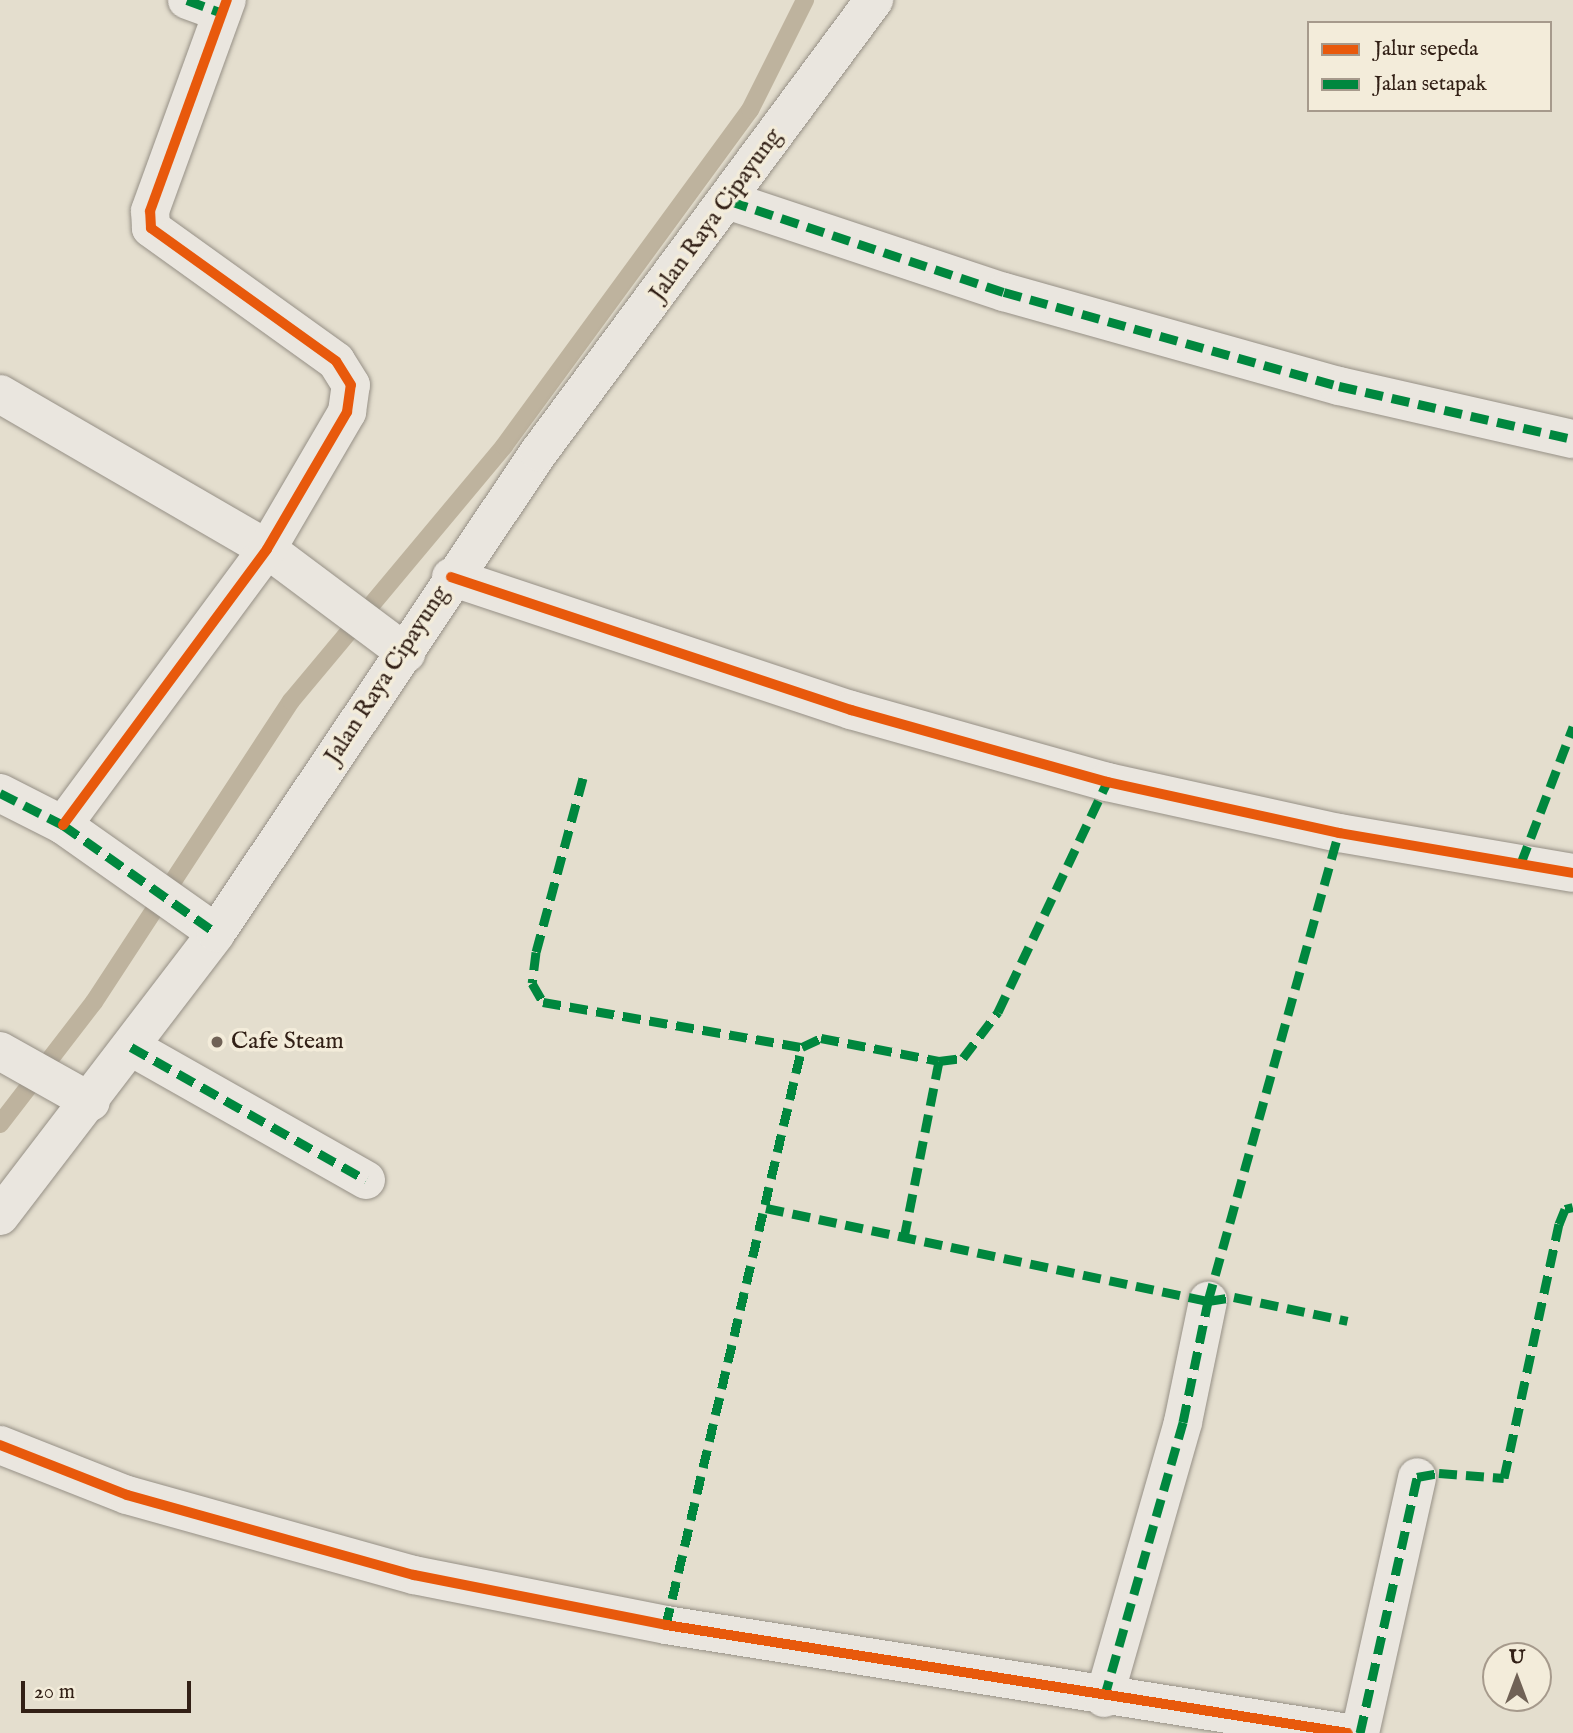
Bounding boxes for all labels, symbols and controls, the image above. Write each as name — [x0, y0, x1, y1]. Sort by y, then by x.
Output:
legend — [1307, 21, 1552, 112]
text: Jalur sepeda — [1374, 36, 1478, 63]
text: Jalan setapak — [1374, 71, 1487, 98]
street label: Jalan Raya Cipayung — [644, 123, 788, 307]
street label: Jalan Raya Cipayung — [319, 581, 455, 769]
place label: Cafe Steam — [231, 1028, 344, 1056]
marker: Cafe Steam — [209, 1034, 225, 1050]
north arrow — [1482, 1642, 1552, 1712]
text: U — [1509, 1646, 1525, 1670]
scale bar — [24, 1666, 194, 1710]
text: 20 m — [34, 1679, 75, 1706]

